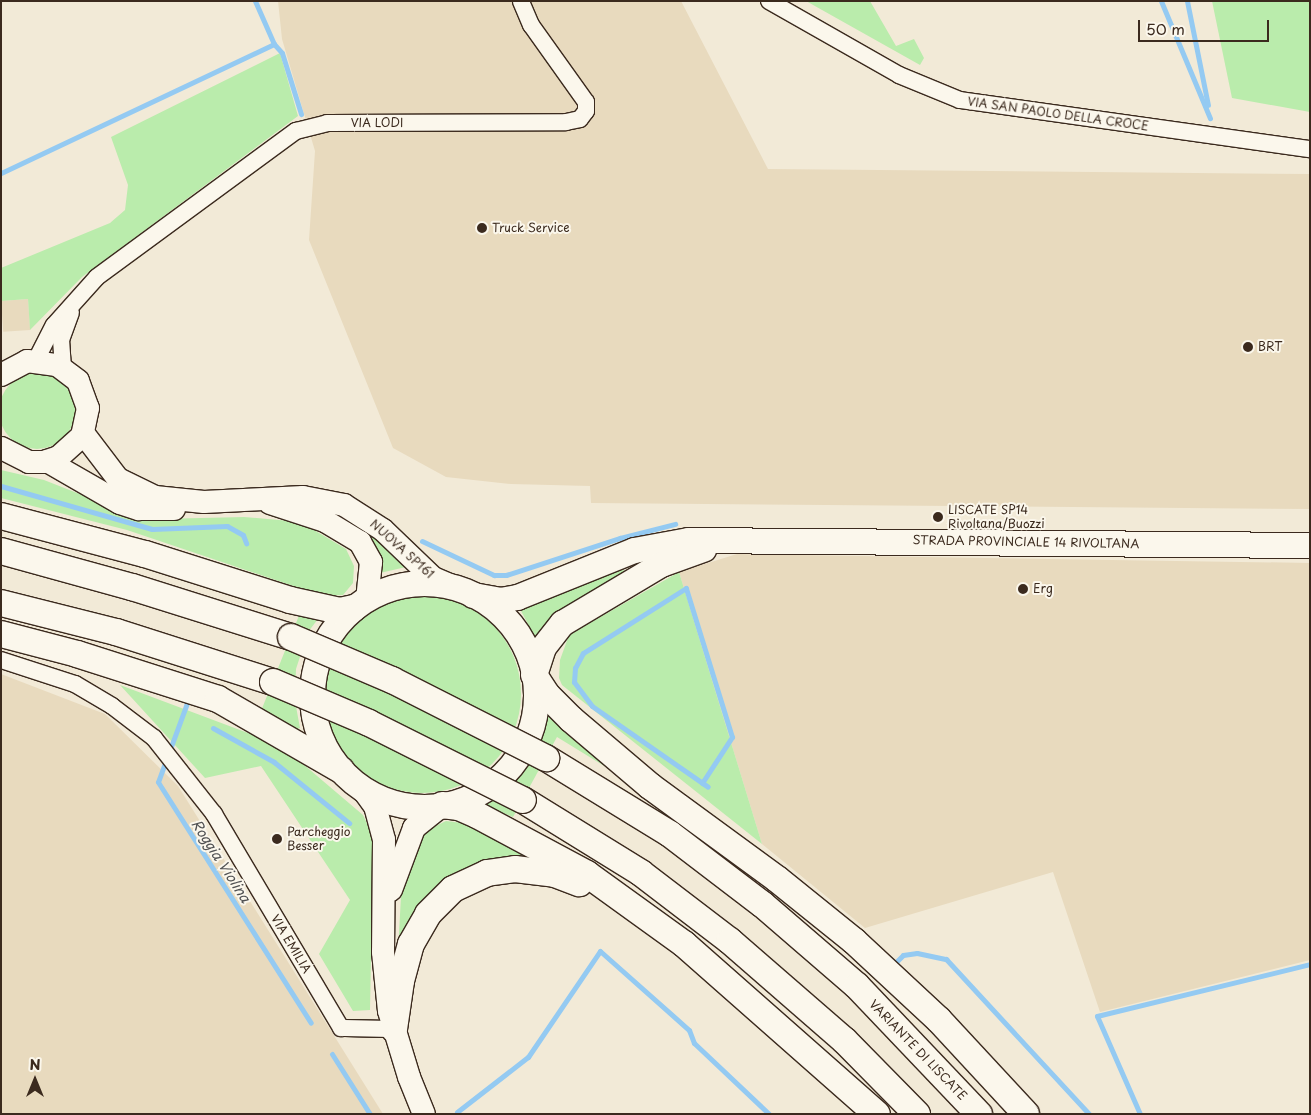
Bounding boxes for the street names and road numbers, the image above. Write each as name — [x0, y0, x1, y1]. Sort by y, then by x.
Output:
street label: VIA SAN PAOLO DELLA CROCE — [965, 94, 1151, 134]
street label: VIA LODI — [350, 116, 404, 130]
street label: NUOVA SP161 — [367, 516, 437, 582]
street label: STRADA PROVINCIALE 14 RIVOLTANA — [912, 533, 1140, 551]
street label: VIA EMILIA — [268, 912, 314, 976]
street label: VARIANTE DI LISCATE — [866, 997, 970, 1103]

